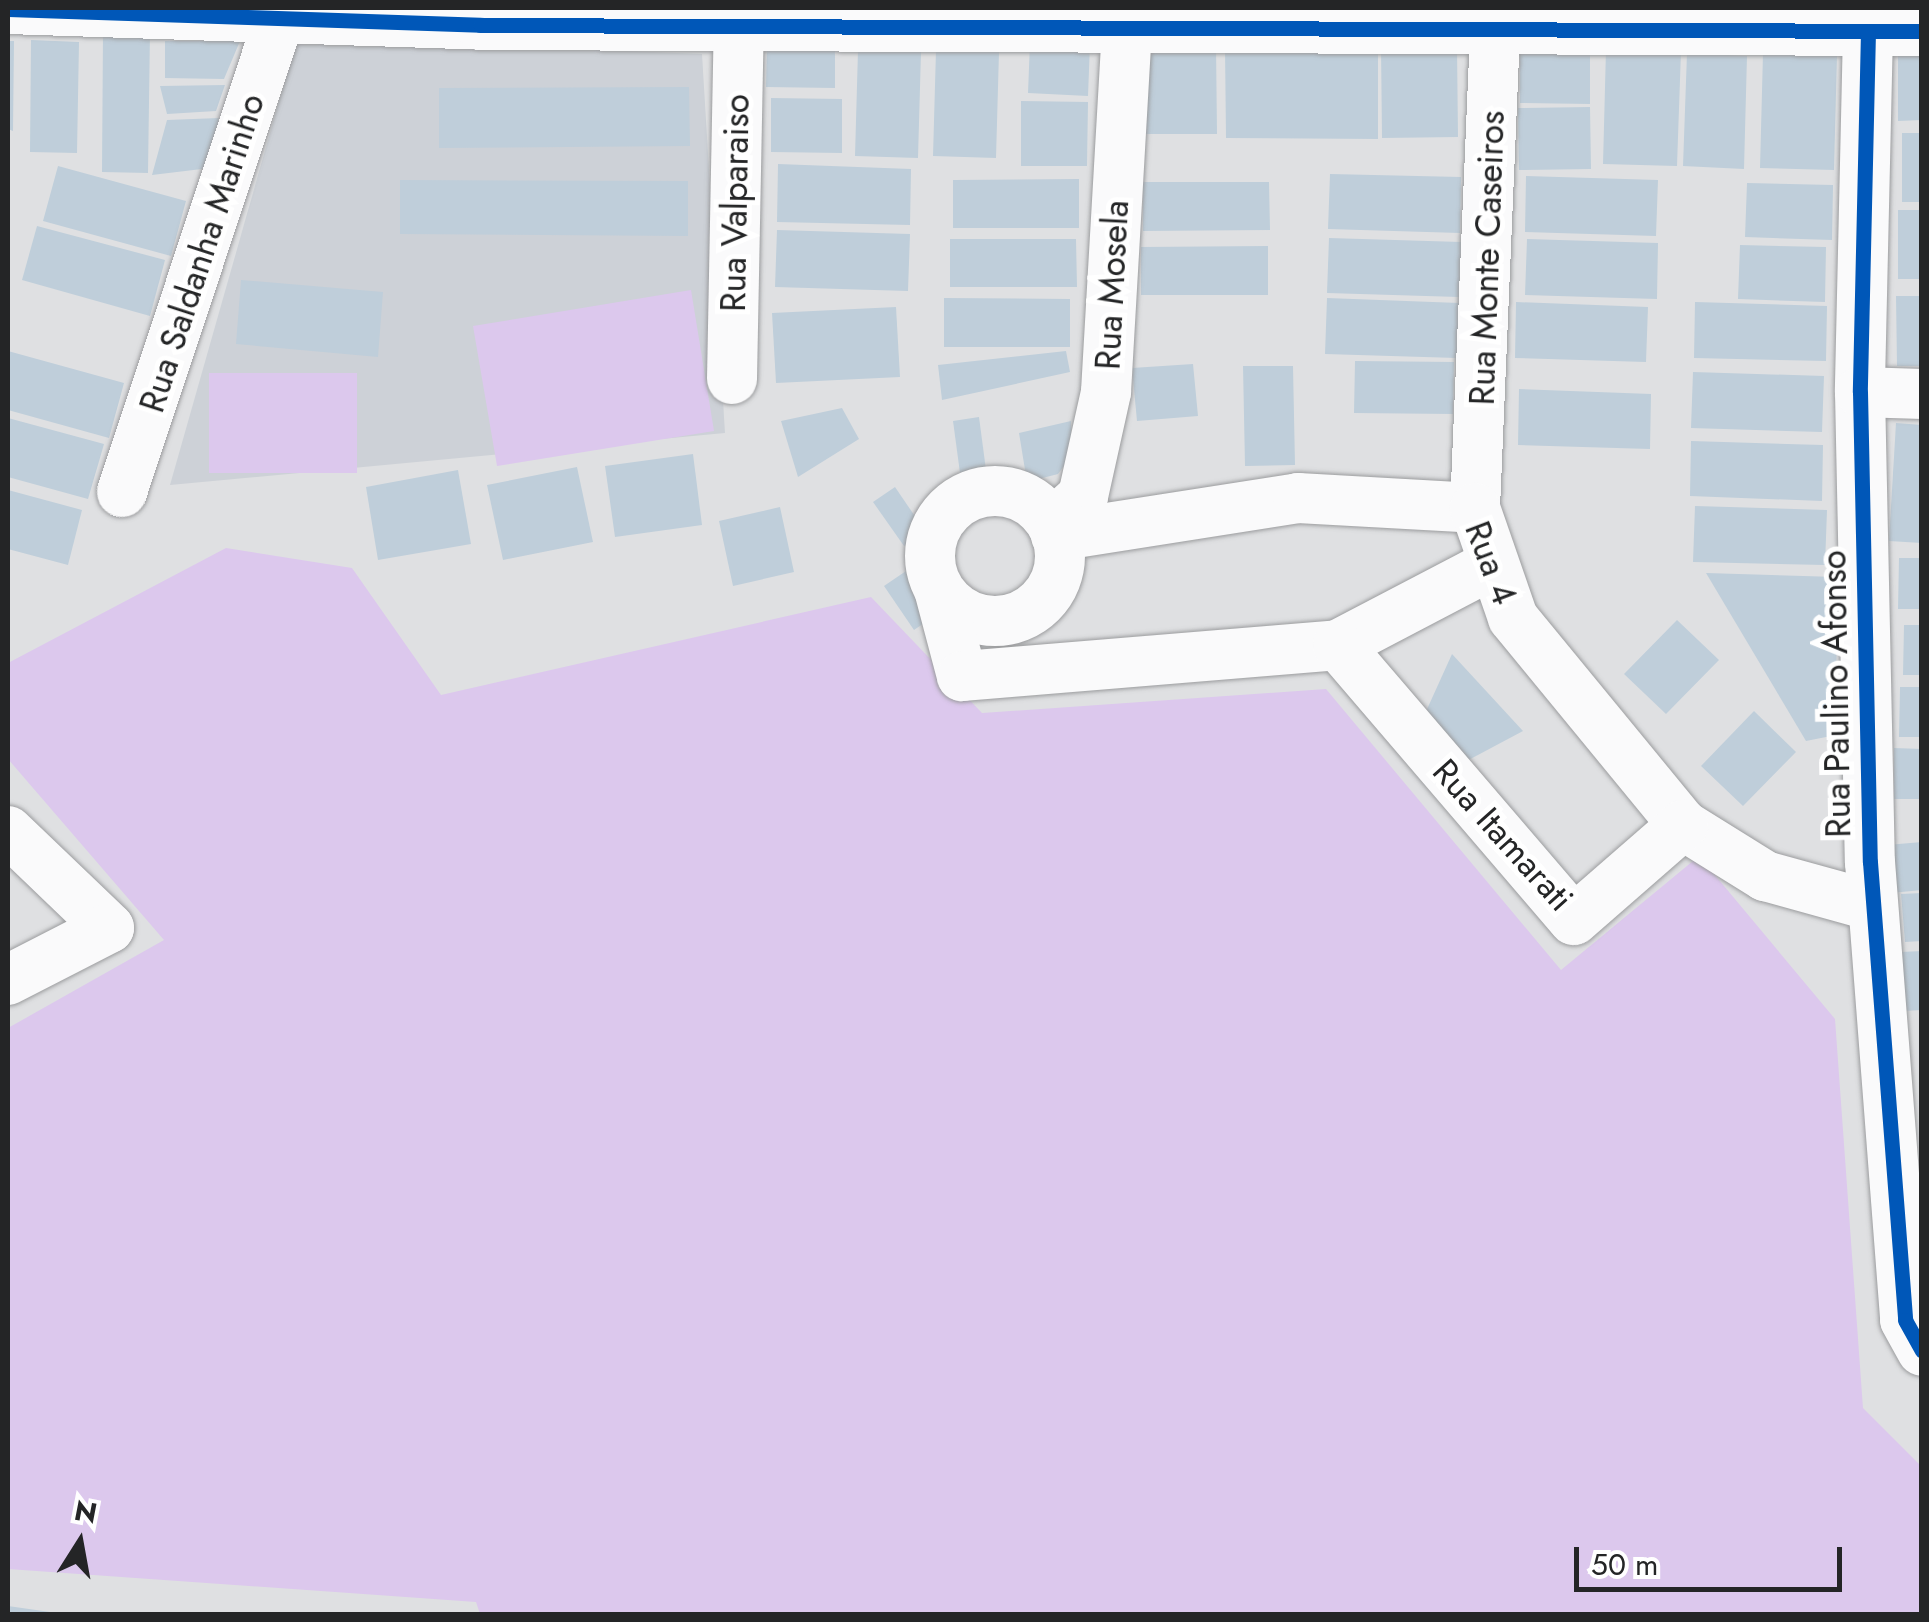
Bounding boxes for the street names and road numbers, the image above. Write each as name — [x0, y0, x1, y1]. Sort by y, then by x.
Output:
street label: Rua Saldanha Marinho — [131, 88, 273, 418]
street label: Rua Valparaiso — [712, 94, 758, 312]
street label: Rua Monte Caseiros — [1461, 110, 1513, 406]
street label: Rua Mosela — [1087, 199, 1137, 371]
street label: Rua 4 — [1456, 515, 1526, 611]
street label: Rua Paulino Afonso — [1812, 550, 1860, 838]
street label: Rua Itamarati — [1424, 751, 1582, 919]

